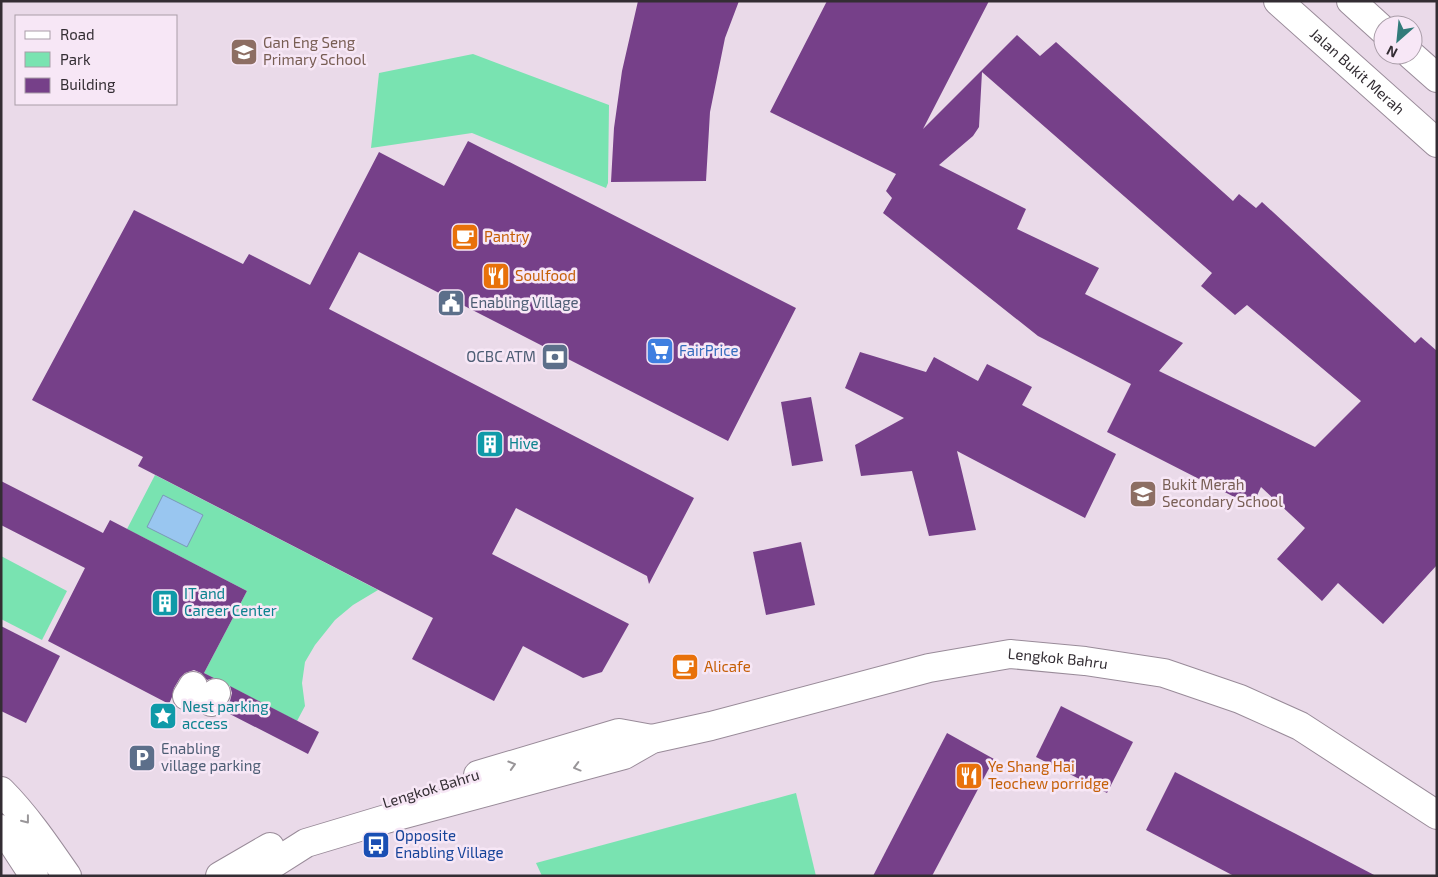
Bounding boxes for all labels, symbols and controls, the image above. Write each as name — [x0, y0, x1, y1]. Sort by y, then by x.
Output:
legend — [15, 15, 178, 105]
north arrow — [1373, 15, 1423, 65]
street label: Jalan Bukit Merah — [1307, 24, 1409, 118]
text: Road — [60, 25, 95, 43]
place label: Gan Eng Seng Primary School — [263, 33, 366, 68]
school or university icon: Gan Eng Seng Primary School — [229, 37, 259, 67]
text: N — [1384, 42, 1400, 62]
text: Park — [60, 50, 91, 68]
text: Building — [60, 75, 116, 93]
cafe icon: Pantry — [450, 222, 480, 252]
place label: Pantry — [484, 227, 529, 245]
restaurant icon: Soulfood — [481, 261, 511, 291]
place label: Soulfood — [515, 266, 576, 284]
public building icon: Enabling Village — [436, 288, 466, 318]
place label: Enabling Village — [470, 293, 579, 311]
supermarket icon: FairPrice — [645, 336, 675, 366]
place label: FairPrice — [679, 341, 739, 359]
bank icon: OCBC ATM — [540, 342, 570, 372]
place label: OCBC ATM — [466, 347, 536, 365]
building icon: Hive — [475, 429, 505, 459]
place label: Hive — [509, 434, 539, 452]
place label: Bukit Merah Secondary School — [1162, 475, 1283, 510]
school or university icon: Bukit Merah Secondary School — [1128, 479, 1158, 509]
place label: IT and Career Center — [184, 584, 277, 619]
building icon: IT and Career Center — [150, 588, 180, 618]
street label: Lengkok Bahru — [1007, 644, 1109, 672]
cafe icon: Alicafe — [670, 652, 700, 682]
place label: Alicafe — [704, 657, 751, 675]
place label: Nest parking access — [182, 697, 269, 732]
place icon: Nest parking access — [148, 701, 178, 731]
place label: Enabling village parking — [161, 739, 262, 774]
parking icon: Enabling village parking — [127, 743, 157, 773]
place label: Ye Shang Hai Teochew porridge — [988, 757, 1109, 792]
one-way arrow — [507, 761, 515, 771]
restaurant icon: Ye Shang Hai Teochew porridge — [954, 761, 984, 791]
one-way arrow — [574, 762, 582, 772]
street label: Lengkok Bahru — [380, 765, 481, 811]
one-way arrow — [20, 814, 29, 824]
place label: Opposite Enabling Village — [395, 826, 504, 861]
bus stop icon: Opposite Enabling Village — [361, 830, 391, 860]

